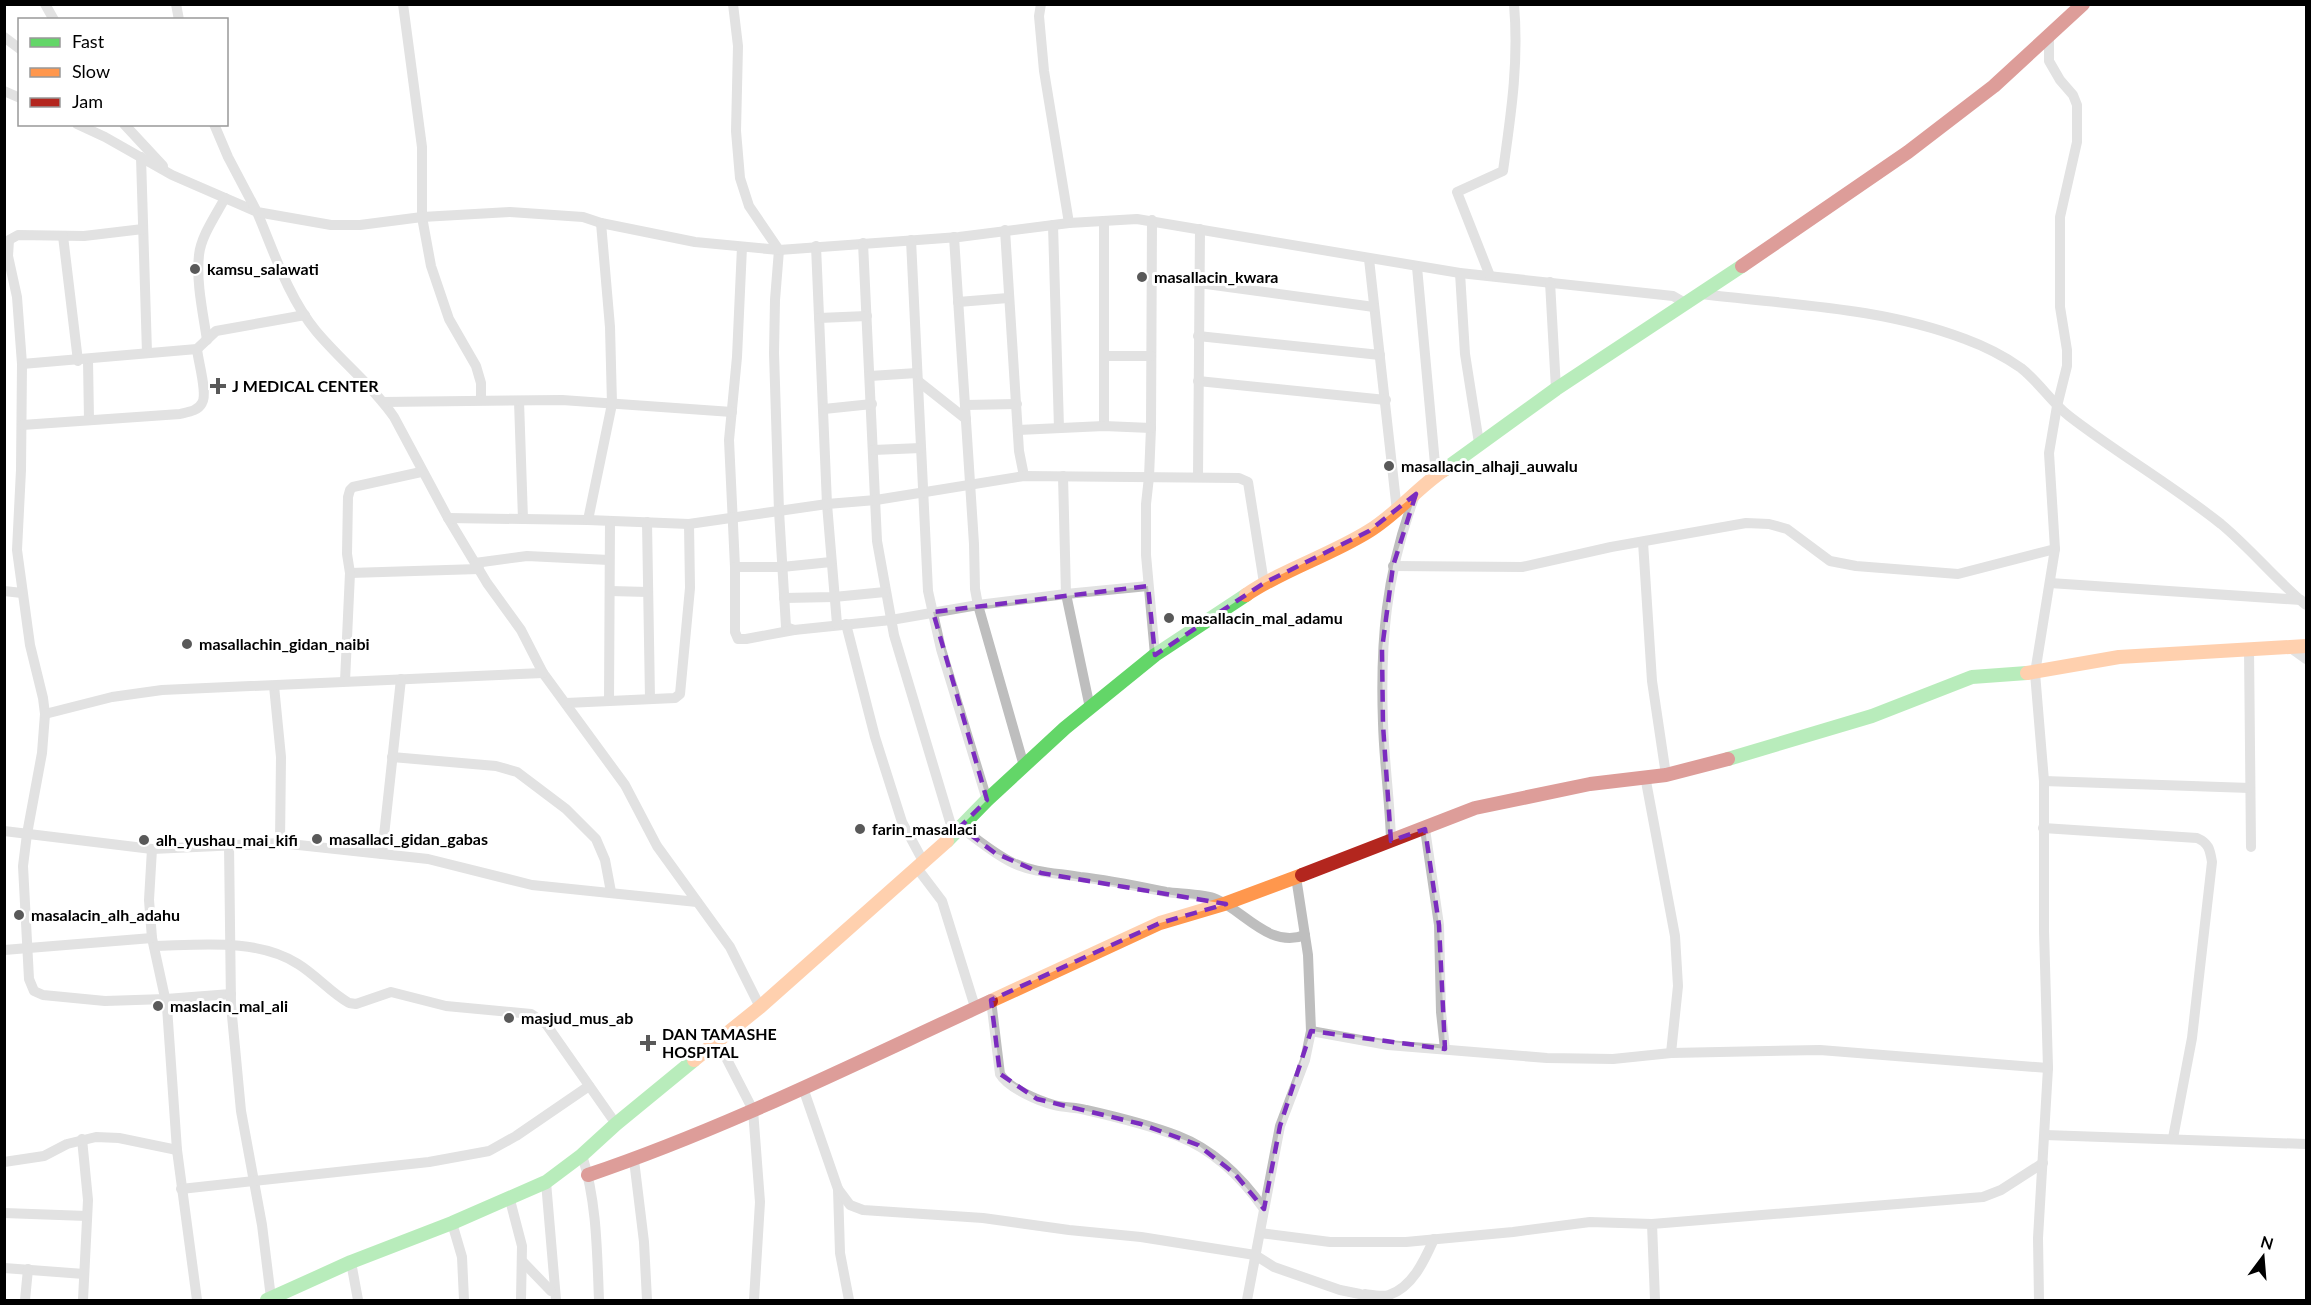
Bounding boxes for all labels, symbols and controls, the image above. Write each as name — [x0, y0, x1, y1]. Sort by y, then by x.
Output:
legend — [18, 18, 228, 126]
text: Fast — [72, 30, 105, 52]
text: Slow — [72, 60, 110, 82]
text: Jam — [72, 90, 103, 112]
place label: kamsu_salawati — [207, 259, 319, 278]
marker: kamsu_salawati — [188, 262, 202, 276]
place label: masallacin_kwara — [1154, 267, 1278, 286]
marker: masallacin_kwara — [1135, 270, 1149, 284]
place label: J MEDICAL CENTER — [232, 376, 379, 395]
marker: J MEDICAL CENTER — [209, 377, 227, 395]
place label: masallacin_alhaji_auwalu — [1401, 456, 1578, 475]
marker: masallacin_alhaji_auwalu — [1382, 459, 1396, 473]
place label: masallacin_mal_adamu — [1181, 608, 1343, 627]
marker: masallacin_mal_adamu — [1162, 611, 1176, 625]
place label: masallachin_gidan_naibi — [199, 634, 370, 653]
marker: masallachin_gidan_naibi — [180, 637, 194, 651]
place label: farin_masallaci — [872, 819, 977, 838]
marker: farin_masallaci — [853, 822, 867, 836]
place label: masallaci_gidan_gabas — [329, 829, 488, 848]
place label: alh_yushau_mai_kifi — [156, 830, 298, 849]
marker: masallaci_gidan_gabas — [310, 832, 324, 846]
marker: alh_yushau_mai_kifi — [137, 833, 151, 847]
place label: masalacin_alh_adahu — [31, 905, 180, 924]
marker: masalacin_alh_adahu — [12, 908, 26, 922]
place label: maslacin_mal_ali — [170, 996, 288, 1015]
marker: maslacin_mal_ali — [151, 999, 165, 1013]
place label: masjud_mus_ab — [521, 1008, 633, 1027]
marker: masjud_mus_ab — [502, 1011, 516, 1025]
place label: DAN TAMASHE HOSPITAL — [662, 1024, 777, 1061]
marker: DAN TAMASHE HOSPITAL — [639, 1034, 657, 1052]
north arrow — [2233, 1227, 2293, 1287]
text: N — [2259, 1231, 2276, 1253]

